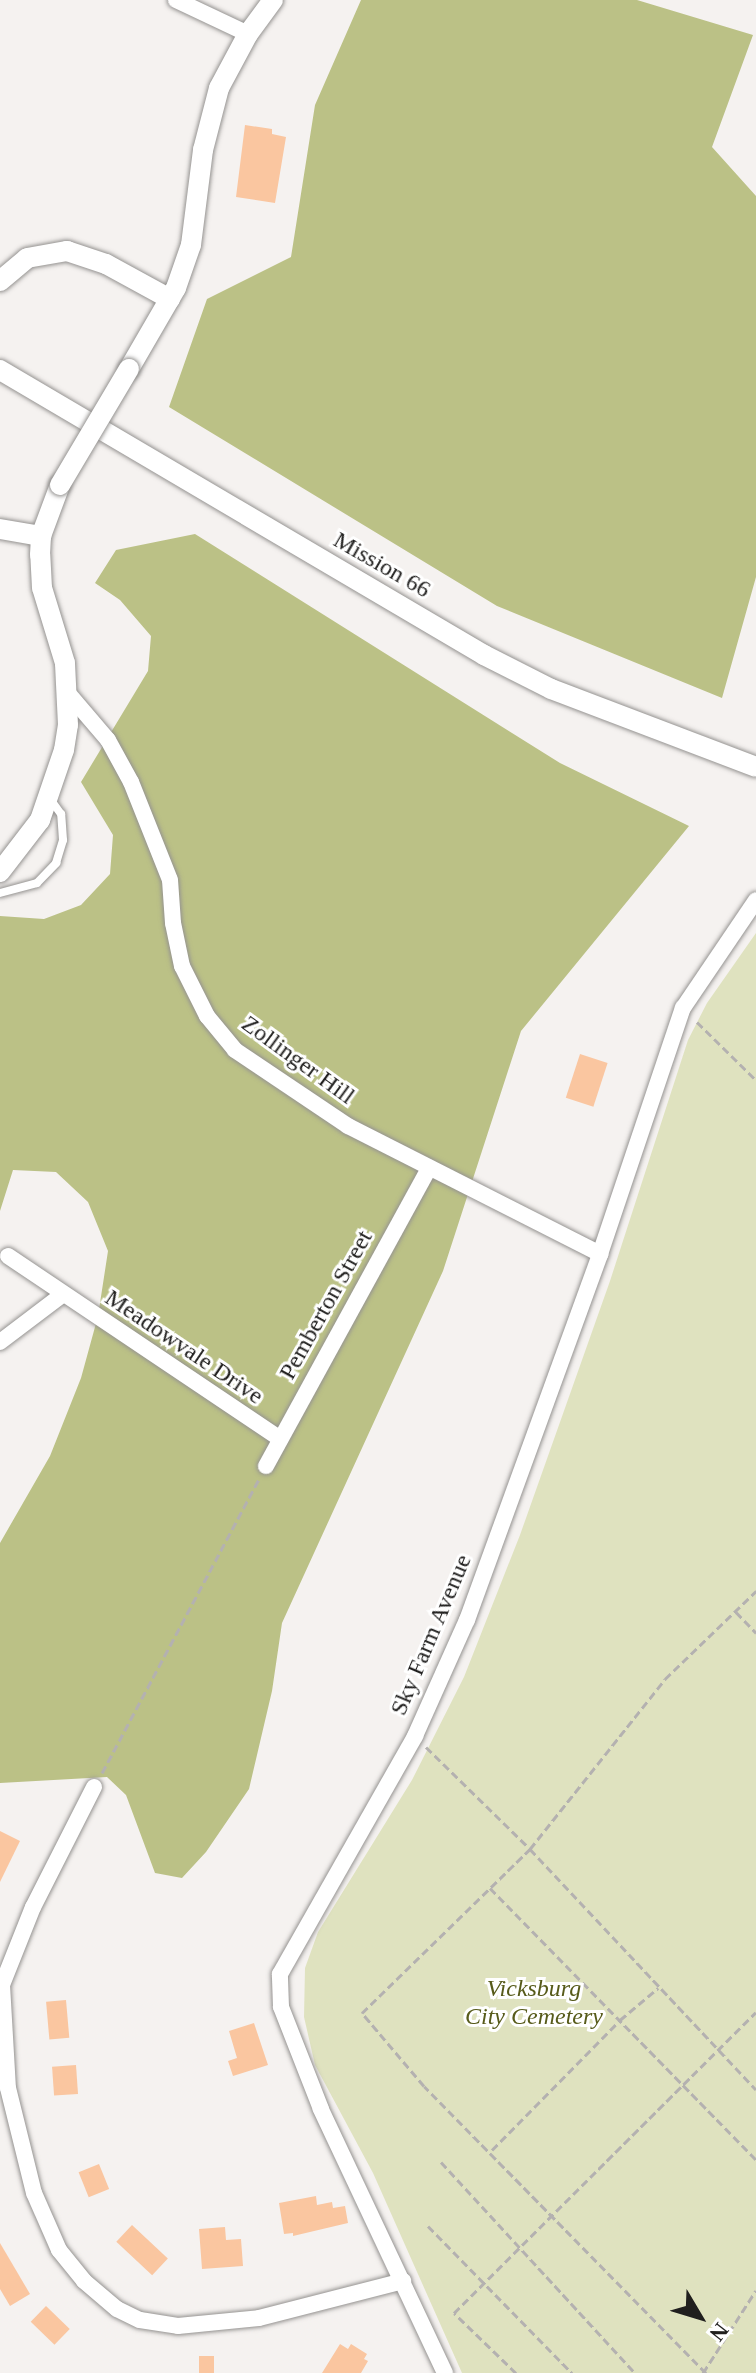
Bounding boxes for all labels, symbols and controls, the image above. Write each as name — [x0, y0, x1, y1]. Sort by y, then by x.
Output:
street label: Mission 66 — [328, 526, 436, 604]
street label: Zollinger Hill — [236, 1009, 360, 1111]
street label: Pemberton Street — [273, 1225, 379, 1385]
street label: Meadowvale Drive — [99, 1283, 269, 1411]
street label: Sky Farm Avenue — [384, 1550, 478, 1720]
park label: Vicksburg City Cemetery — [465, 1975, 603, 2031]
north arrow — [660, 2277, 740, 2357]
text: N — [705, 2318, 734, 2346]

